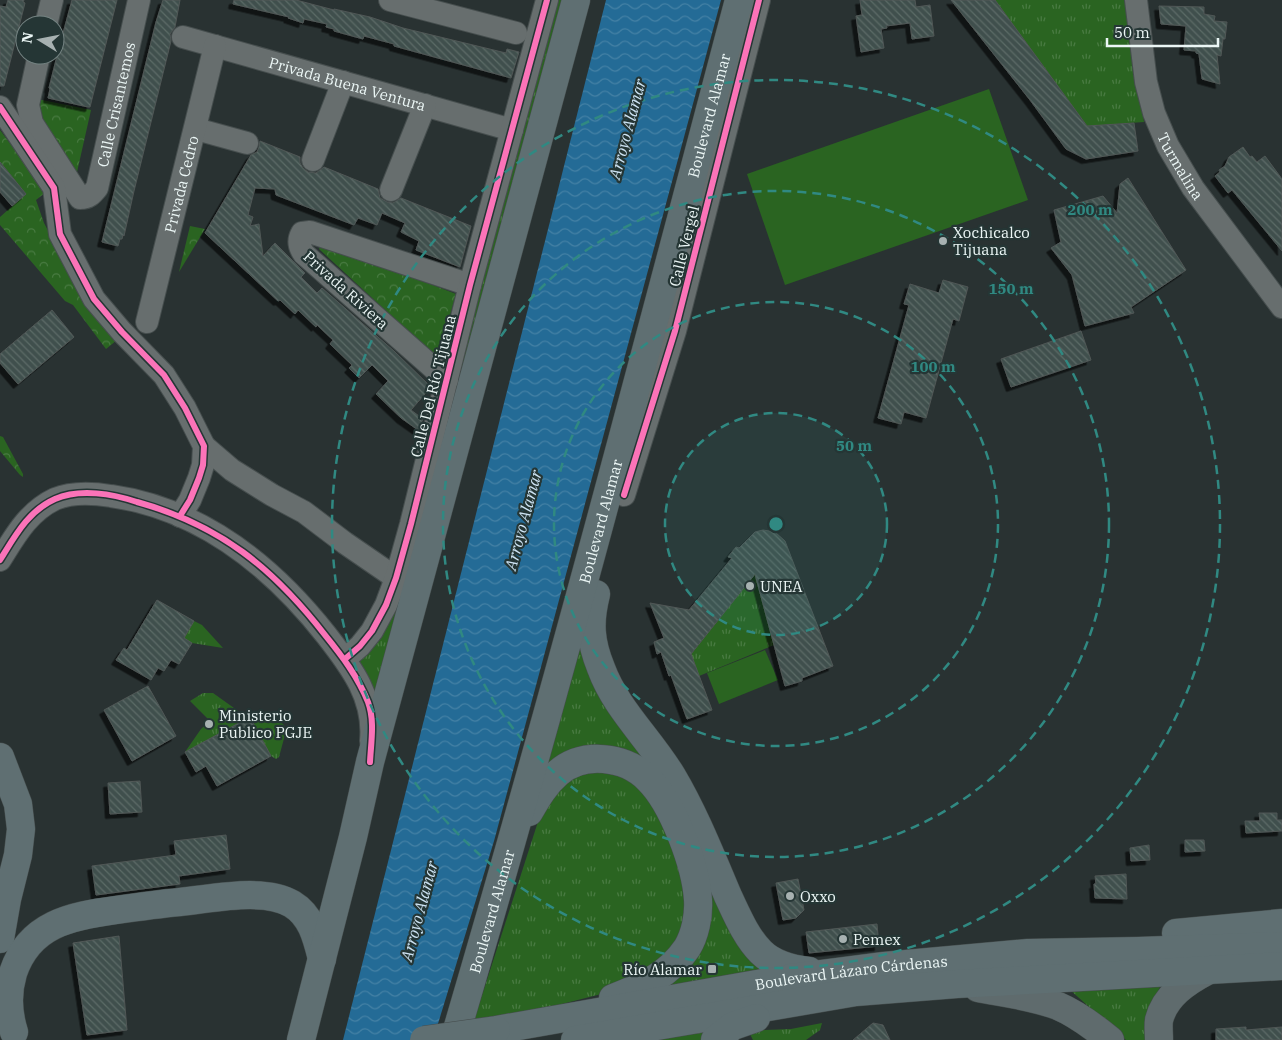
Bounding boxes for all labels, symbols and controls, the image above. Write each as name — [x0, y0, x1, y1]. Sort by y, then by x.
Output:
north arrow — [15, 15, 65, 65]
scale bar — [1107, 15, 1218, 47]
text: 50 m — [1114, 23, 1150, 42]
text: N — [17, 31, 37, 45]
street label: Calle Crisantemos — [92, 40, 139, 169]
street label: Boulevard Alamar — [683, 51, 734, 180]
street label: Privada Buena Ventura — [267, 52, 428, 115]
water label: Arroyo Alamar — [604, 76, 650, 182]
street label: Turmalina — [1154, 129, 1208, 203]
street label: Privada Cedro — [160, 134, 202, 235]
text: 200 m — [1067, 200, 1113, 219]
street label: Calle Vergel — [665, 204, 703, 288]
place label: Xochicalco Tijuana — [953, 223, 1030, 259]
marker: Xochicalco Tijuana — [937, 235, 949, 247]
street label: Privada Riviera — [300, 247, 392, 333]
text: 150 m — [988, 279, 1034, 298]
street label: Calle Del Río Tijuana — [406, 313, 460, 459]
text: 100 m — [910, 357, 956, 376]
text: 50 m — [836, 436, 872, 455]
street label: Boulevard Alamar — [574, 457, 626, 585]
water label: Arroyo Alamar — [500, 467, 546, 573]
centre of rings — [767, 515, 785, 533]
place label: UNEA — [760, 577, 803, 596]
marker: UNEA — [744, 580, 756, 592]
place label: Ministerio Publico PGJE — [219, 706, 312, 742]
marker: Ministerio Publico PGJE — [203, 718, 215, 730]
street label: Boulevard Alamar — [465, 847, 518, 975]
water label: Arroyo Alamar — [396, 858, 442, 964]
place label: Oxxo — [800, 887, 836, 906]
marker: Oxxo — [784, 890, 796, 902]
place label: Pemex — [853, 930, 901, 949]
marker: Pemex — [837, 933, 849, 945]
street label: Boulevard Lázaro Cárdenas — [753, 951, 948, 994]
place label: Río Alamar — [623, 960, 702, 979]
marker: Río Alamar — [706, 963, 718, 975]

